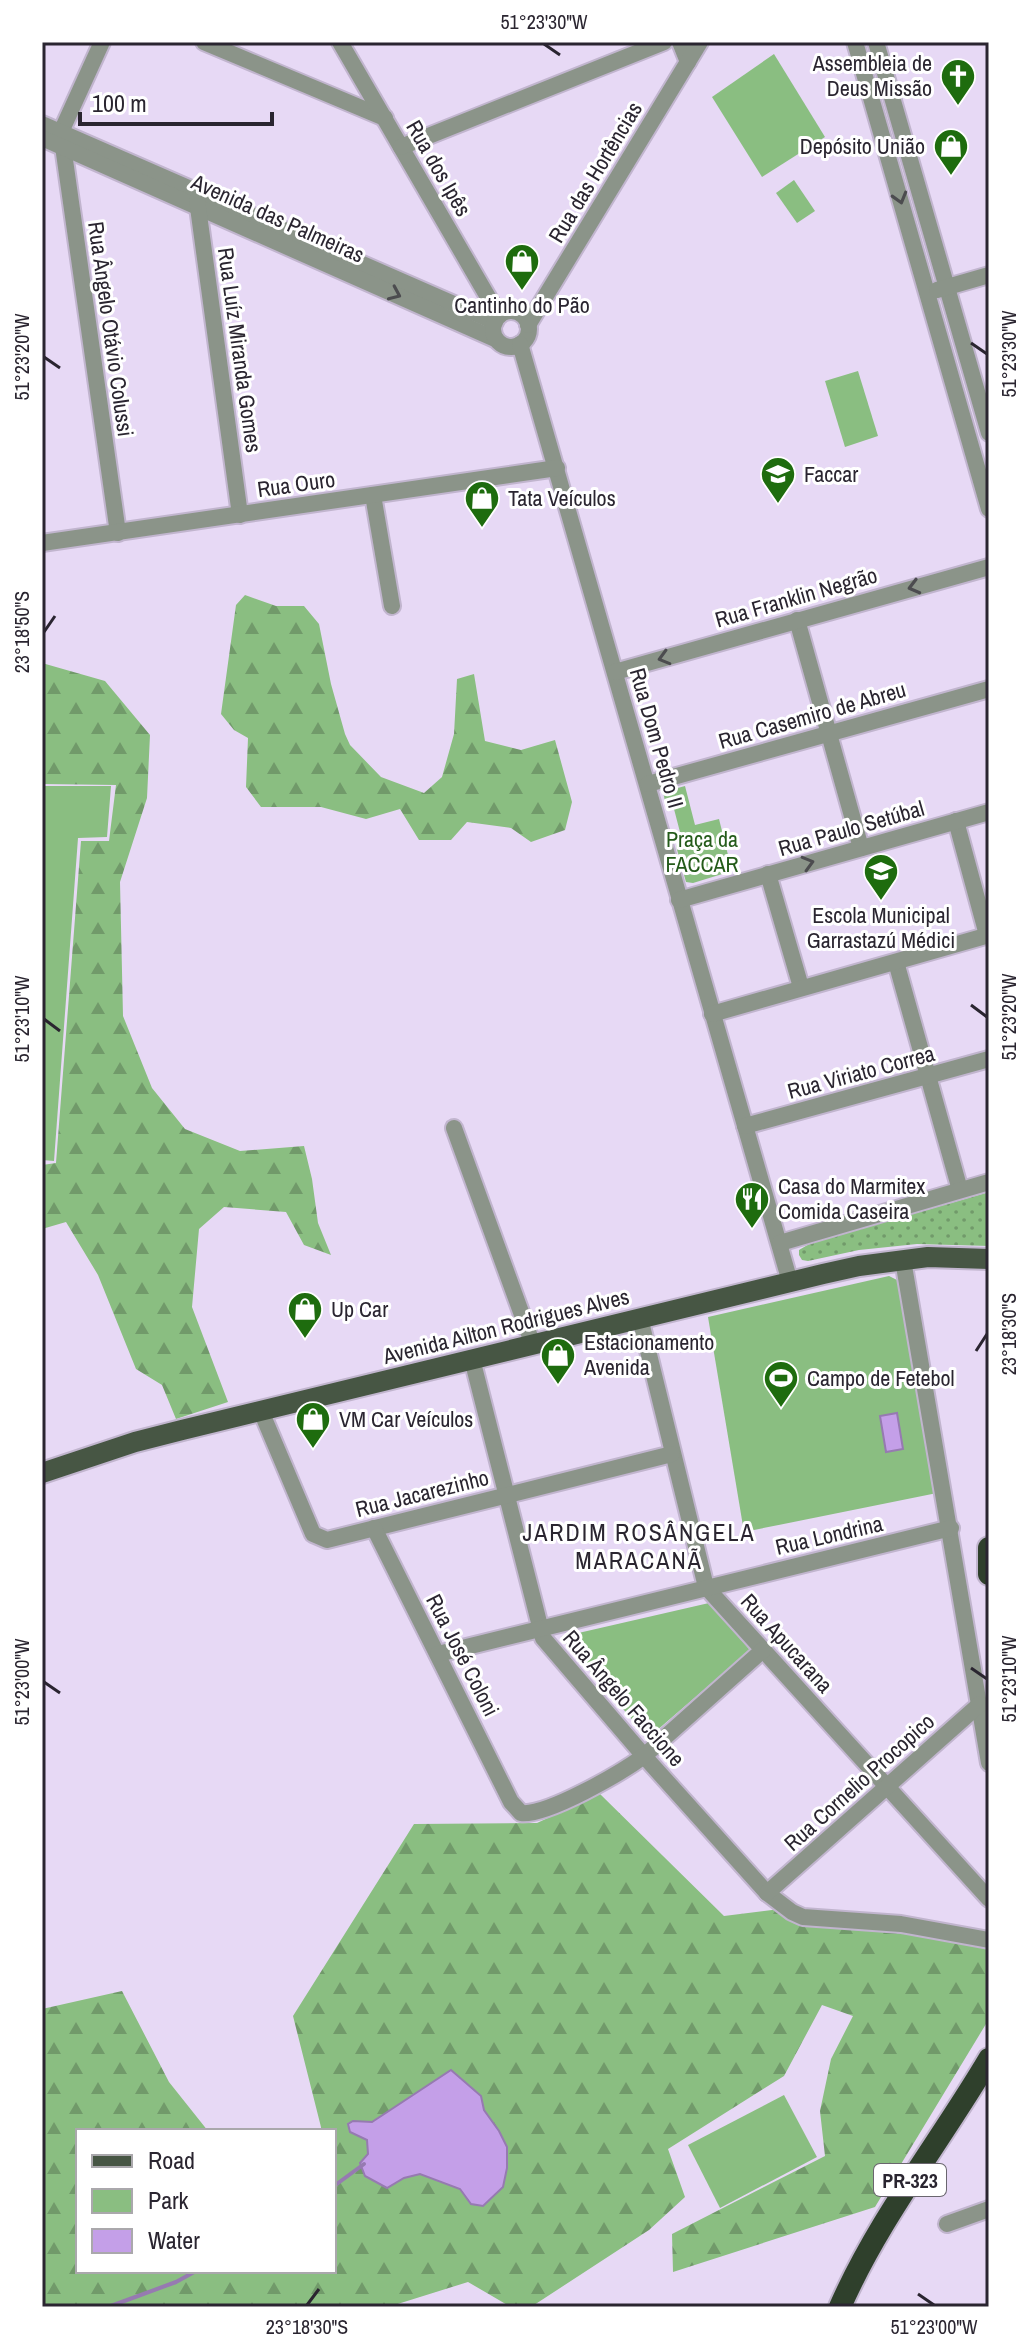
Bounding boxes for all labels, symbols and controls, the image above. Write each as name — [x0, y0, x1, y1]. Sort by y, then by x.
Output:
text: 51°23'30"W — [500, 8, 588, 35]
place label: Assembleia de Deus Missão — [812, 48, 932, 103]
church icon: Assembleia de Deus Missão — [939, 57, 977, 107]
scale bar — [80, 76, 272, 126]
text: 100 m — [92, 87, 147, 119]
street label: Rua das Hortências — [541, 96, 649, 248]
street label: Rua dos Ipês — [399, 114, 479, 222]
shop icon: Depósito União — [932, 127, 970, 177]
place label: Depósito União — [800, 131, 925, 161]
street label: Avenida das Palmeiras — [186, 166, 369, 270]
one-way arrow — [891, 190, 907, 204]
street label: Rua Ângelo Otávio Colussi — [81, 220, 141, 438]
shop icon: Cantinho do Pão — [503, 242, 541, 292]
street label: Rua Luíz Miranda Gomes — [211, 246, 269, 454]
one-way arrow — [387, 285, 401, 301]
place label: Cantinho do Pão — [454, 290, 590, 320]
text: 51°23'30"W — [995, 310, 1022, 398]
text: 51°23'20"W — [8, 313, 35, 401]
school or university icon: Faccar — [759, 455, 797, 505]
place label: Faccar — [804, 459, 858, 489]
street label: Rua Ouro — [255, 464, 337, 504]
shop icon: Tata Veículos — [463, 479, 501, 529]
place label: Tata Veículos — [508, 483, 616, 513]
street label: Rua Franklin Negrão — [711, 560, 881, 634]
one-way arrow — [907, 578, 921, 595]
text: 23°18'50"S — [8, 591, 35, 673]
one-way arrow — [657, 649, 671, 665]
street label: Rua Dom Pedro II — [623, 664, 691, 812]
street label: Rua Casemiro de Abreu — [715, 674, 909, 756]
street label: Rua Paulo Setúbal — [775, 793, 927, 863]
park label: Praça da FACCAR — [665, 824, 739, 879]
school or university icon: Escola Municipal Garrastazú Médici — [862, 852, 900, 902]
one-way arrow — [801, 856, 815, 872]
place label: Escola Municipal Garrastazú Médici — [807, 900, 955, 955]
text: 51°23'20"W — [995, 973, 1022, 1061]
text: 51°23'10"W — [8, 975, 35, 1063]
street label: Rua Viriato Correa — [784, 1038, 938, 1106]
place label: Casa do Marmitex Comida Caseira — [778, 1171, 925, 1226]
restaurant icon: Casa do Marmitex Comida Caseira — [733, 1180, 771, 1230]
street label: Avenida Ailton Rodrigues Alves — [379, 1281, 632, 1371]
shop icon: Up Car — [286, 1290, 324, 1340]
text: 23°18'30"S — [995, 1293, 1022, 1375]
place label: Up Car — [331, 1294, 388, 1324]
place label: Estacionamento Avenida — [583, 1327, 714, 1382]
shop icon: Estacionamento Avenida — [539, 1336, 577, 1386]
sports icon: Campo de Fetebol — [762, 1359, 800, 1409]
place label: Campo de Fetebol — [807, 1363, 955, 1393]
shop icon: VM Car Veículos — [294, 1400, 332, 1450]
place label: VM Car Veículos — [339, 1404, 473, 1434]
street label: Rua Jacarezinho — [352, 1462, 492, 1524]
street label: Rua Londrina — [772, 1508, 886, 1562]
district label: JARDIM ROSÂNGELA MARACANÃ — [522, 1516, 756, 1576]
street label: Rua Apucarana — [734, 1587, 840, 1699]
street label: Rua José Coloni — [419, 1589, 507, 1721]
street label: Rua Ângelo Faccione — [556, 1623, 692, 1773]
text: 51°23'10"W — [995, 1635, 1022, 1723]
text: 51°23'00"W — [8, 1638, 35, 1726]
street label: Rua Cornelio Procopico — [777, 1706, 941, 1858]
legend — [76, 2129, 336, 2273]
text: Road — [148, 2144, 195, 2176]
road number: PR-323 — [874, 2164, 946, 2196]
text: Park — [148, 2184, 189, 2216]
text: Water — [148, 2224, 200, 2256]
text: 23°18'30"S — [266, 2313, 348, 2340]
text: 51°23'00"W — [890, 2313, 978, 2340]

